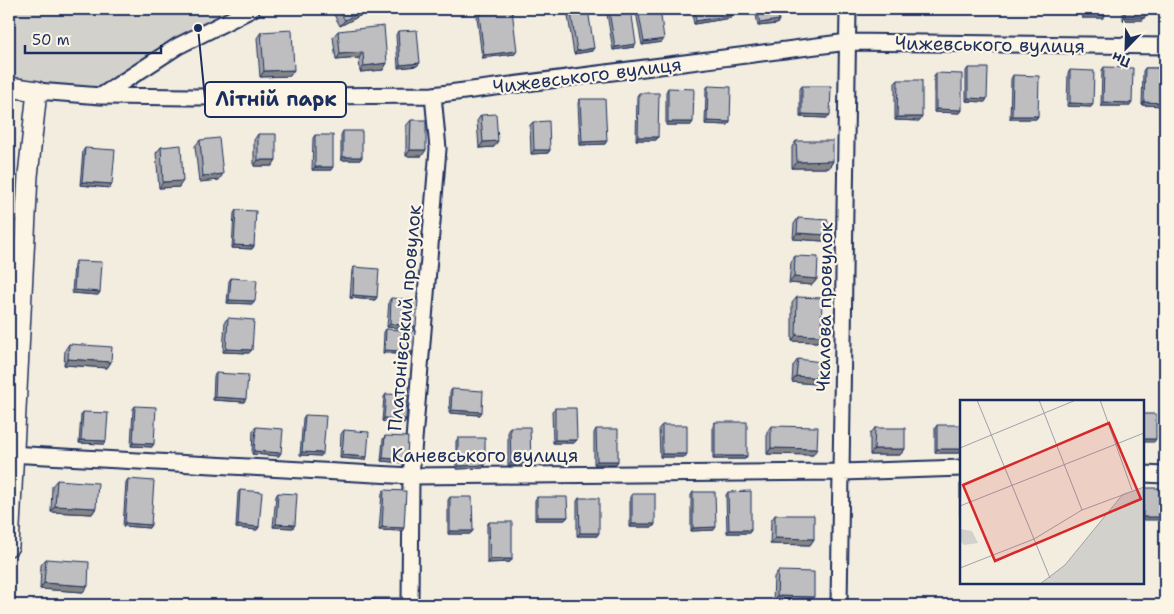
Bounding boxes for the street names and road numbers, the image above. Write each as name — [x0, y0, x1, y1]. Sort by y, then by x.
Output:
street label: Чижевського вулиця — [895, 30, 1085, 59]
street label: Чижевського вулиця — [491, 51, 683, 99]
street label: Платонівський провулок — [382, 204, 427, 432]
street label: Чкалова провулок — [811, 222, 838, 392]
street label: Каневського вулиця — [391, 443, 579, 468]

